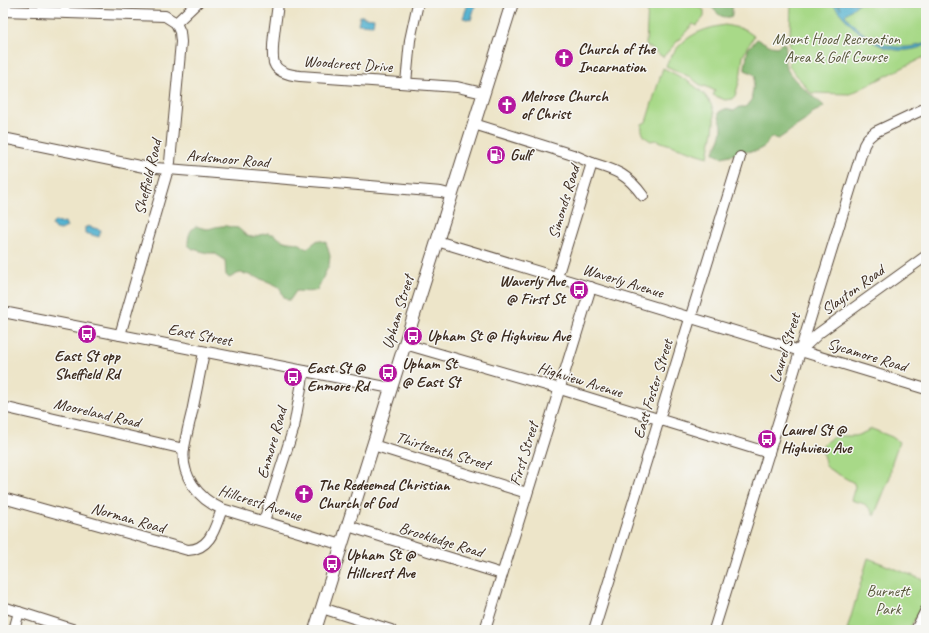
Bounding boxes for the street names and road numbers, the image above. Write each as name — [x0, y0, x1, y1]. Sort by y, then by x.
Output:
street label: Woodcrest Drive — [303, 51, 395, 77]
street label: Sheffield Road — [130, 135, 167, 217]
street label: Ardsmoor Road — [186, 145, 273, 173]
street label: Simonds Road — [543, 160, 585, 241]
street label: Waverly Avenue — [580, 259, 667, 303]
street label: Slayton Road — [818, 259, 890, 319]
street label: Upham Street — [377, 270, 419, 351]
street label: Laurel Street — [765, 309, 806, 385]
street label: East Street — [166, 319, 235, 351]
street label: Sycamore Road — [825, 333, 912, 377]
street label: East Foster Street — [628, 335, 678, 441]
street label: Highview Avenue — [535, 358, 627, 403]
street label: Mooreland Road — [52, 393, 145, 433]
street label: Enmore Road — [252, 402, 292, 481]
street label: First Street — [505, 417, 544, 488]
street label: Thirteenth Street — [393, 427, 495, 476]
street label: Hillcrest Avenue — [216, 480, 306, 526]
street label: Norman Road — [89, 498, 170, 539]
street label: Brookledge Road — [396, 518, 488, 563]

